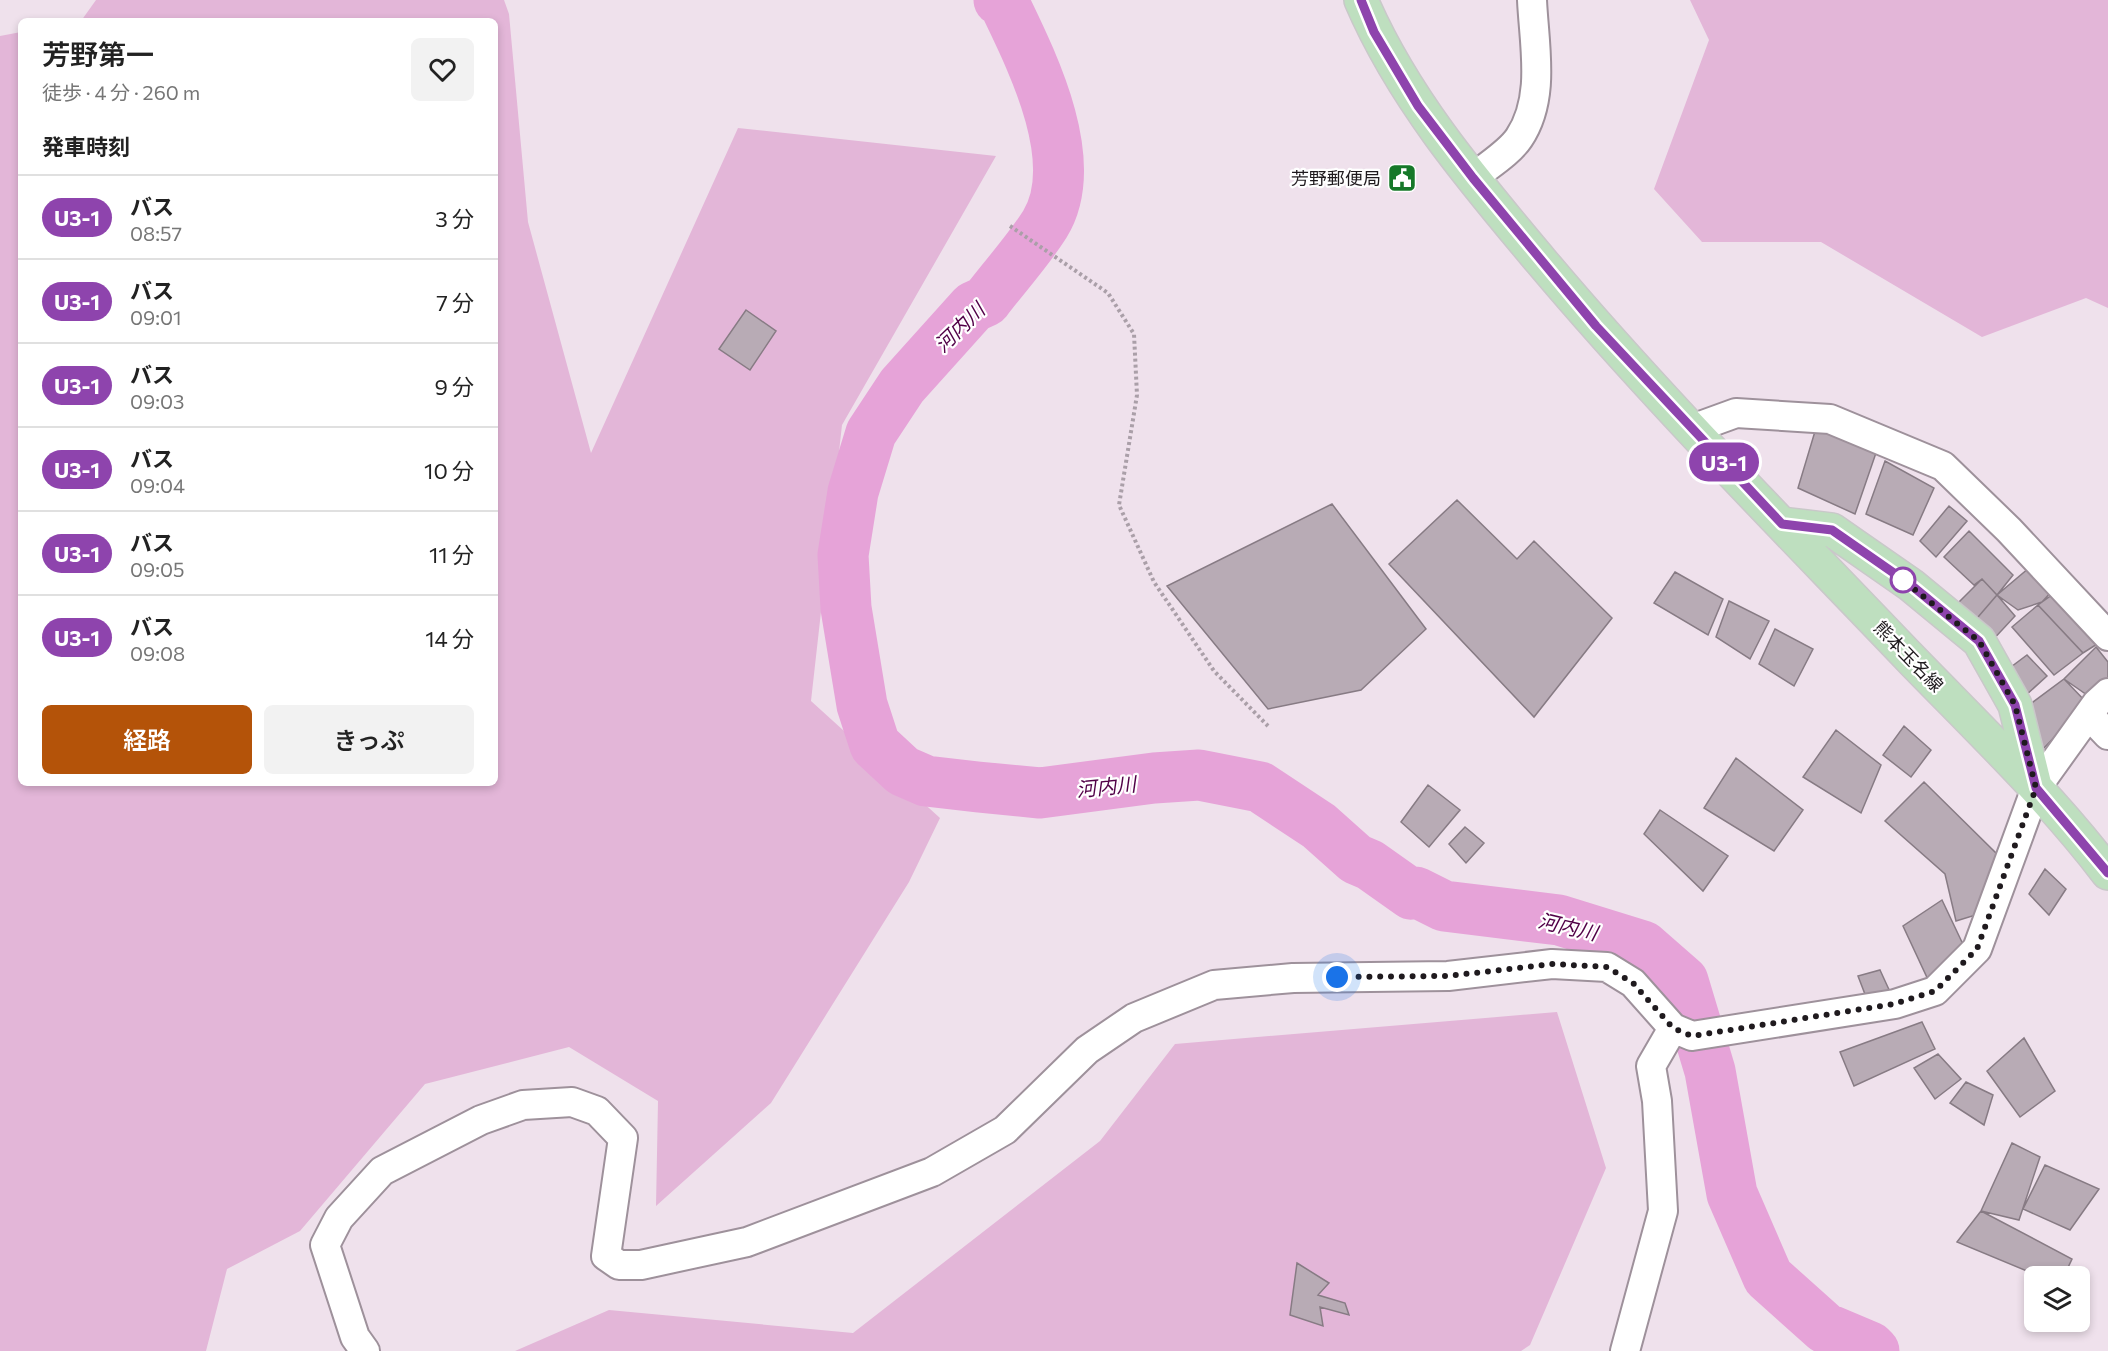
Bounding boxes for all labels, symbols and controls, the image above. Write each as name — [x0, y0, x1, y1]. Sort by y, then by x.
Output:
text: 芳野第一 — [42, 37, 154, 71]
button: heart — [411, 38, 474, 101]
text: 徒歩 · 4 分 · 260 m — [42, 80, 200, 104]
text: 発車時刻 — [42, 133, 130, 160]
public building icon: 芳野郵便局 — [1386, 162, 1418, 194]
place label: 芳野郵便局 — [1291, 167, 1381, 189]
text: バス — [130, 193, 174, 220]
text: U3-1 — [54, 205, 100, 230]
text: 3 分 — [435, 205, 474, 232]
text: 08:57 — [130, 221, 182, 245]
text: バス — [130, 277, 174, 304]
text: U3-1 — [54, 289, 100, 314]
text: 7 分 — [436, 289, 474, 316]
water label: 河内川 — [929, 296, 990, 356]
text: 09:01 — [130, 305, 182, 329]
text: バス — [130, 361, 174, 388]
text: U3-1 — [54, 373, 100, 398]
text: 9 分 — [434, 373, 474, 400]
text: 09:03 — [130, 389, 184, 413]
line badge: U3-1 — [1682, 442, 1766, 482]
text: バス — [130, 445, 174, 472]
text: U3-1 — [1701, 450, 1747, 475]
text: U3-1 — [54, 457, 100, 482]
text: 10 分 — [424, 457, 474, 484]
text: 09:04 — [130, 473, 185, 497]
text: バス — [130, 529, 174, 556]
text: U3-1 — [54, 541, 100, 566]
text: 11 分 — [429, 541, 474, 568]
text: 09:05 — [130, 557, 184, 581]
unlabelled marker — [1890, 567, 1916, 593]
text: バス — [130, 613, 174, 640]
street label: 熊本玉名線 — [1870, 616, 1948, 696]
text: U3-1 — [54, 625, 100, 650]
text: 14 分 — [425, 625, 474, 652]
text: 09:08 — [130, 641, 185, 665]
button: 経路 — [42, 705, 252, 774]
button: きっぷ — [264, 705, 474, 774]
water label: 河内川 — [1075, 771, 1139, 801]
water label: 河内川 — [1536, 908, 1602, 945]
your location — [1322, 962, 1352, 992]
map controls — [2024, 1266, 2090, 1332]
button: layers — [2024, 1266, 2090, 1332]

